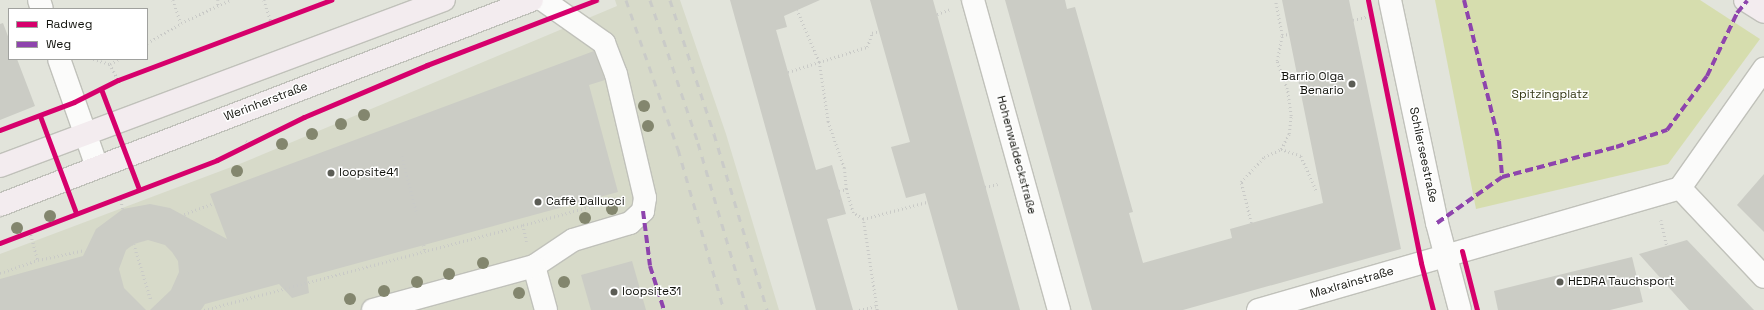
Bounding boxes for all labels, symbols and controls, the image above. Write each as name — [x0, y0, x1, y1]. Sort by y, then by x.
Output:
legend — [8, 8, 148, 60]
text: Radweg — [46, 16, 92, 32]
text: Weg — [46, 36, 71, 52]
place label: Barrio Olga Benario — [1281, 70, 1344, 98]
street label: Werinherstraße — [222, 79, 310, 125]
marker: Barrio Olga Benario — [1347, 79, 1357, 89]
park label: Spitzingplatz — [1512, 88, 1588, 102]
street label: Hohenwaldeckstraße — [993, 94, 1039, 216]
street label: Schlierseestraße — [1406, 106, 1440, 204]
place label: loopsite41 — [339, 166, 398, 180]
marker: loopsite41 — [326, 168, 336, 178]
place label: Caffè Dallucci — [546, 195, 625, 209]
marker: Caffè Dallucci — [533, 197, 543, 207]
street label: Maxlrainstraße — [1308, 264, 1396, 302]
place label: HEDRA Tauchsport — [1568, 275, 1675, 289]
marker: HEDRA Tauchsport — [1555, 277, 1565, 287]
place label: loopsite31 — [622, 285, 681, 299]
marker: loopsite31 — [609, 287, 619, 297]

